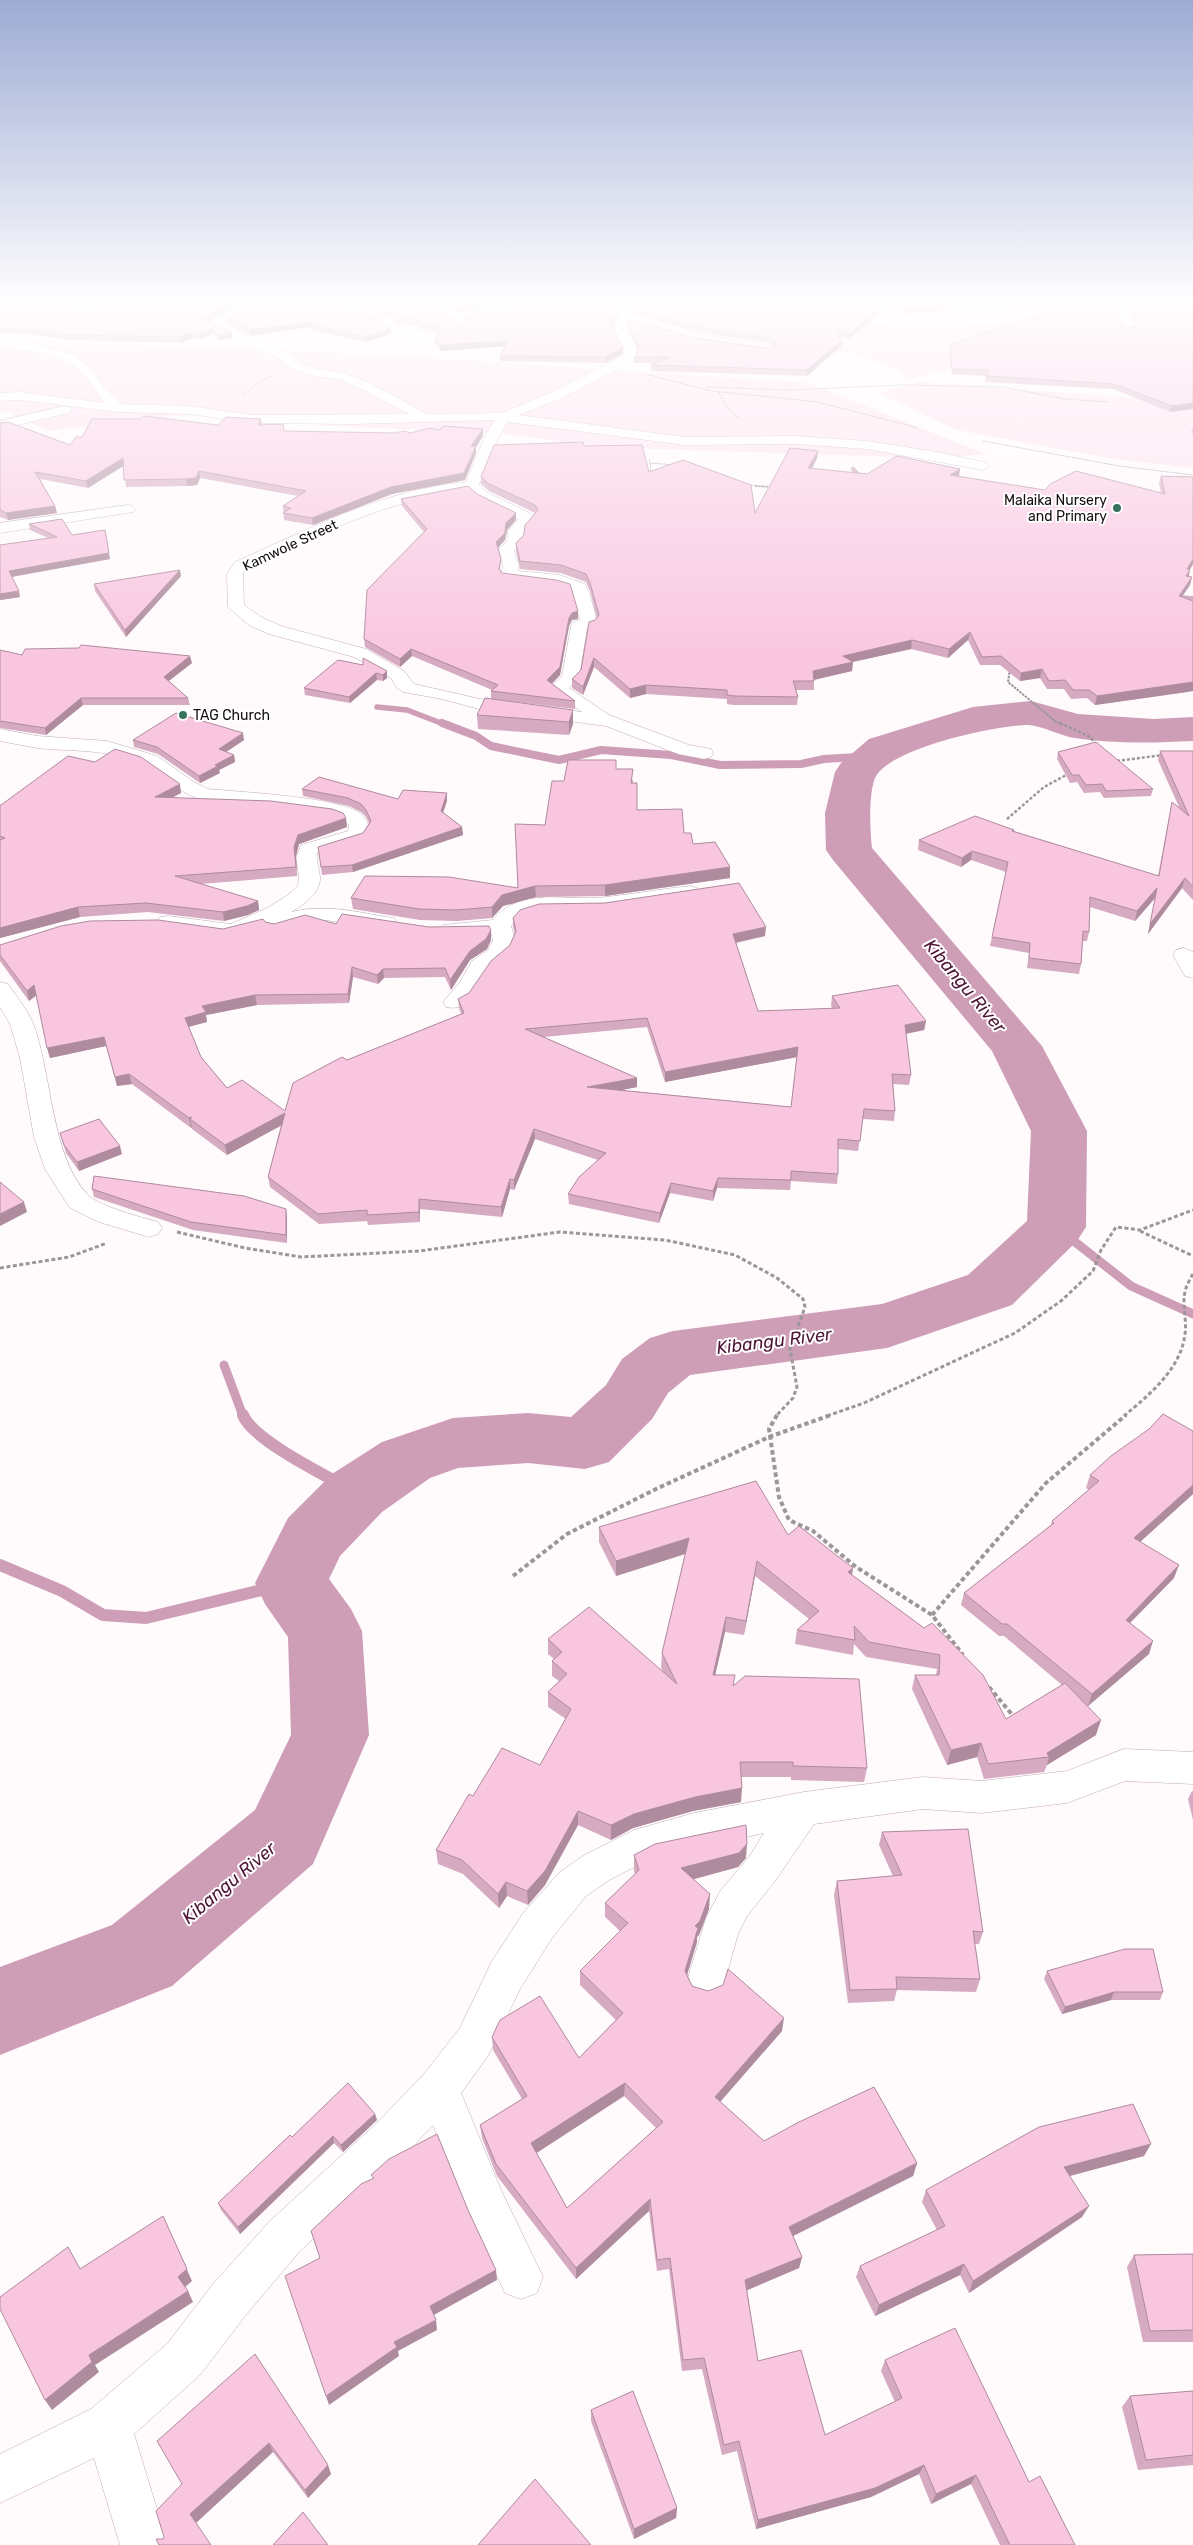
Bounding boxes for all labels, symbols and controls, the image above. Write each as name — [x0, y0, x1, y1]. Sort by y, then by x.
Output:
place label: Malaika Nursery and Primary — [1004, 492, 1107, 525]
marker: Malaika Nursery and Primary — [1111, 502, 1123, 514]
street label: Kamwole Street — [240, 516, 341, 575]
place label: TAG Church — [193, 707, 270, 724]
marker: TAG Church — [177, 709, 189, 721]
water label: Kibangu River — [919, 935, 1011, 1038]
water label: Kibangu River — [715, 1323, 834, 1359]
water label: Kibangu River — [178, 1837, 281, 1929]

